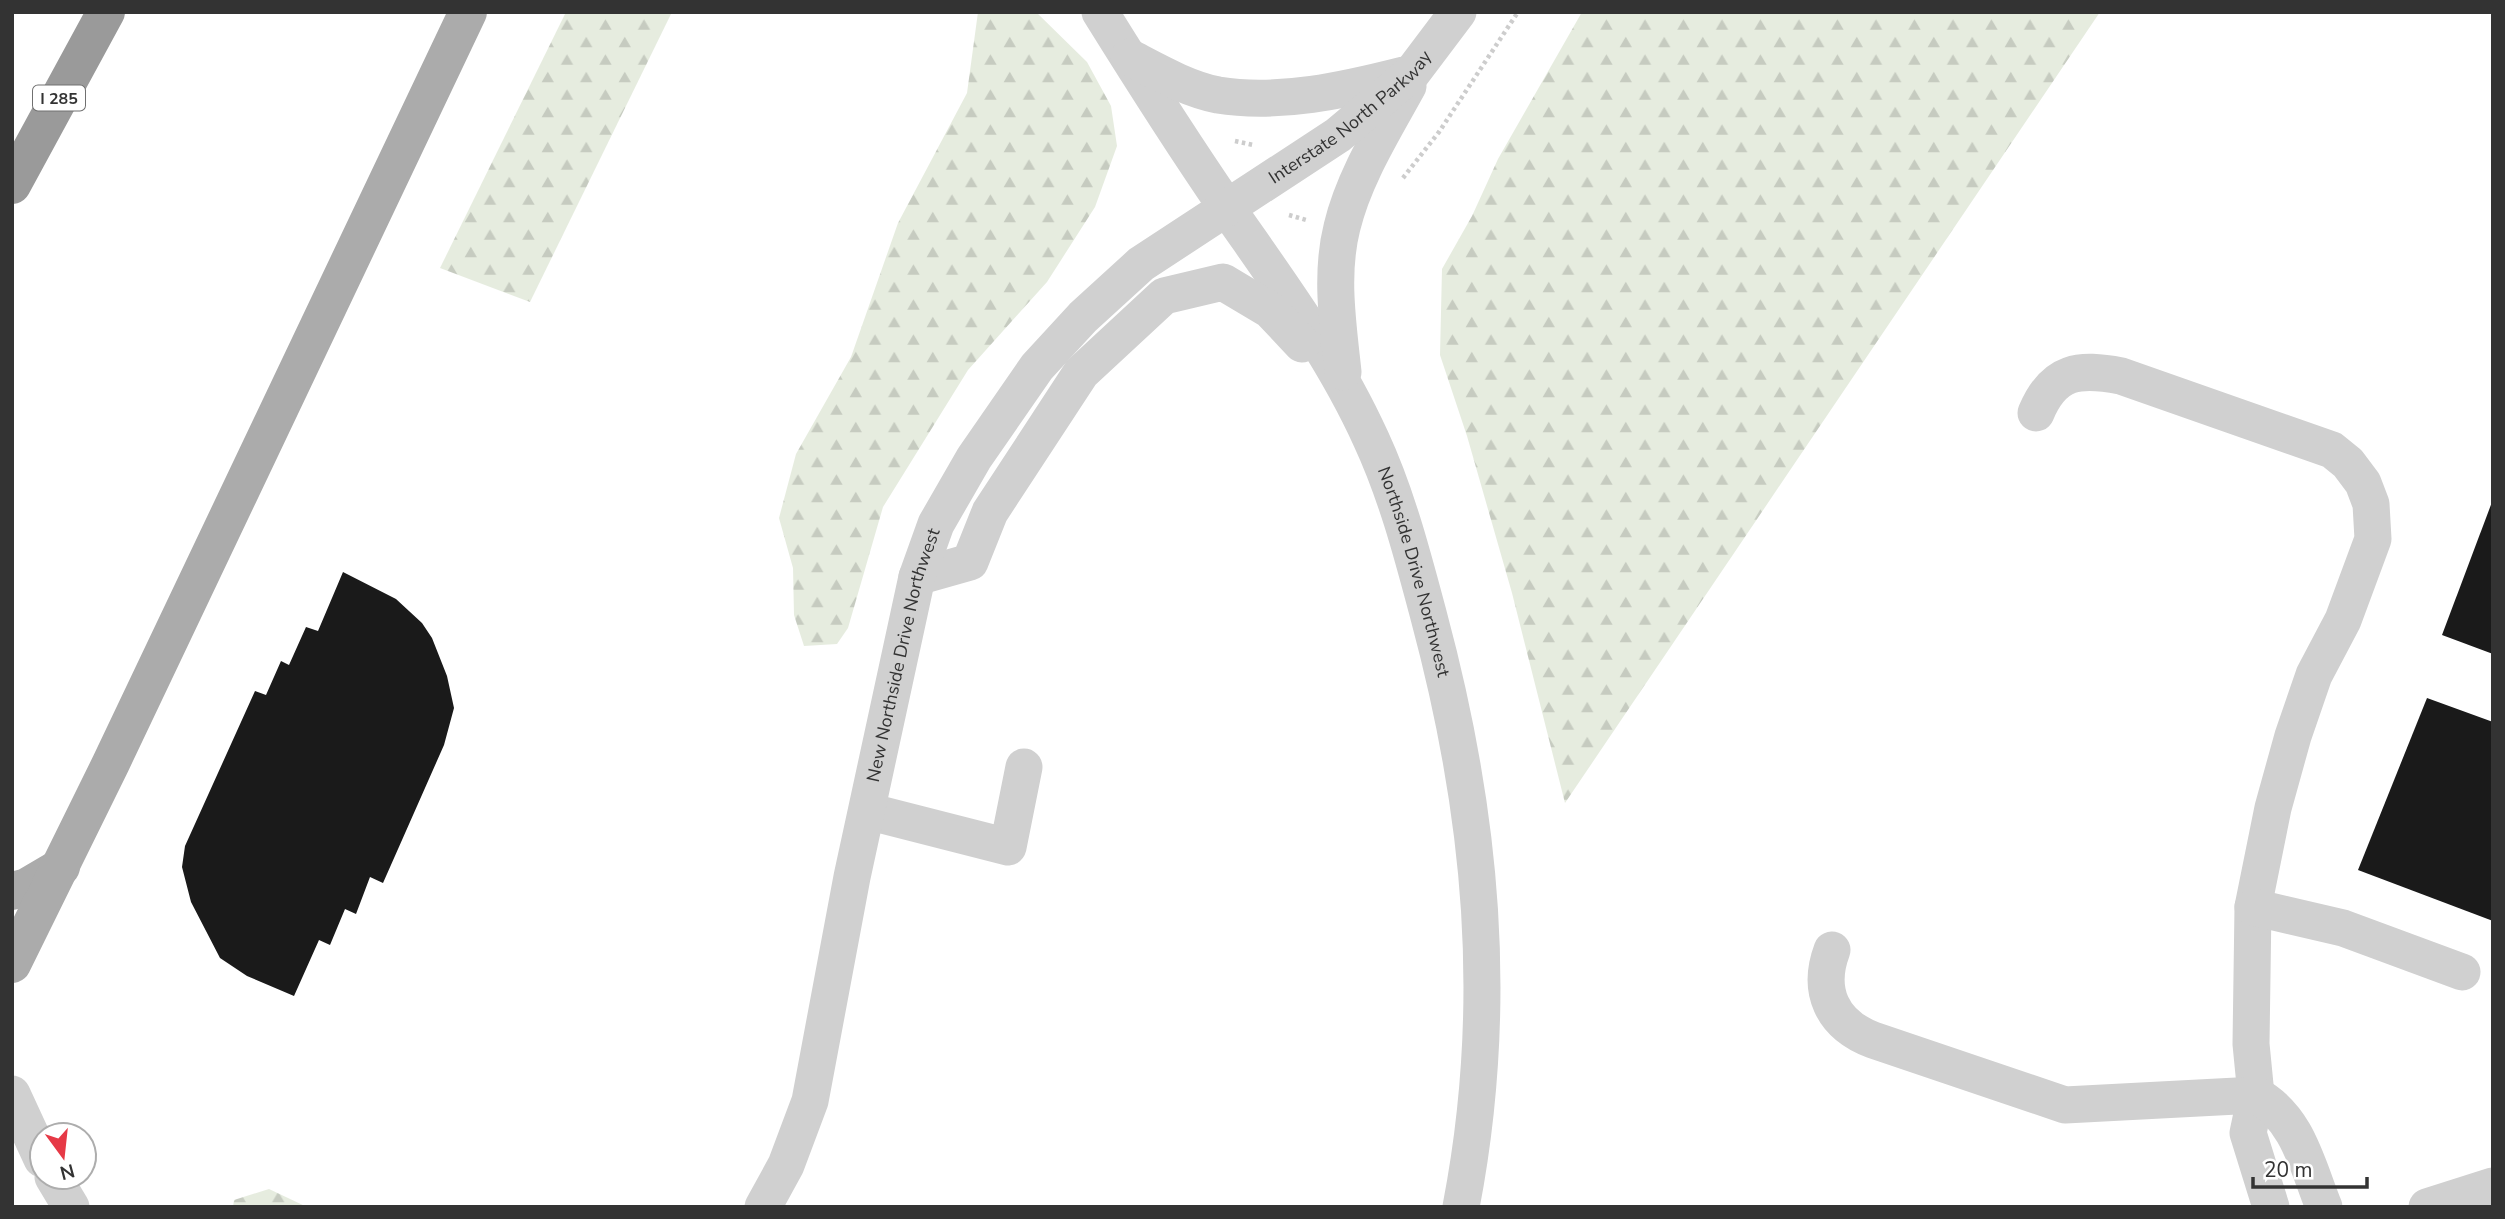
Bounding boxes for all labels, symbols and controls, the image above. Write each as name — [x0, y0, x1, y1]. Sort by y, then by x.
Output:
street label: Interstate North Parkway — [1264, 45, 1437, 189]
road number: I 285 — [33, 86, 85, 110]
street label: Northside Drive Northwest — [1372, 463, 1456, 680]
street label: New Northside Drive Northwest — [861, 524, 946, 784]
north arrow — [28, 1121, 98, 1191]
scale bar — [2253, 1146, 2367, 1190]
text: 20 m — [2264, 1156, 2313, 1184]
text: N — [57, 1157, 77, 1186]

